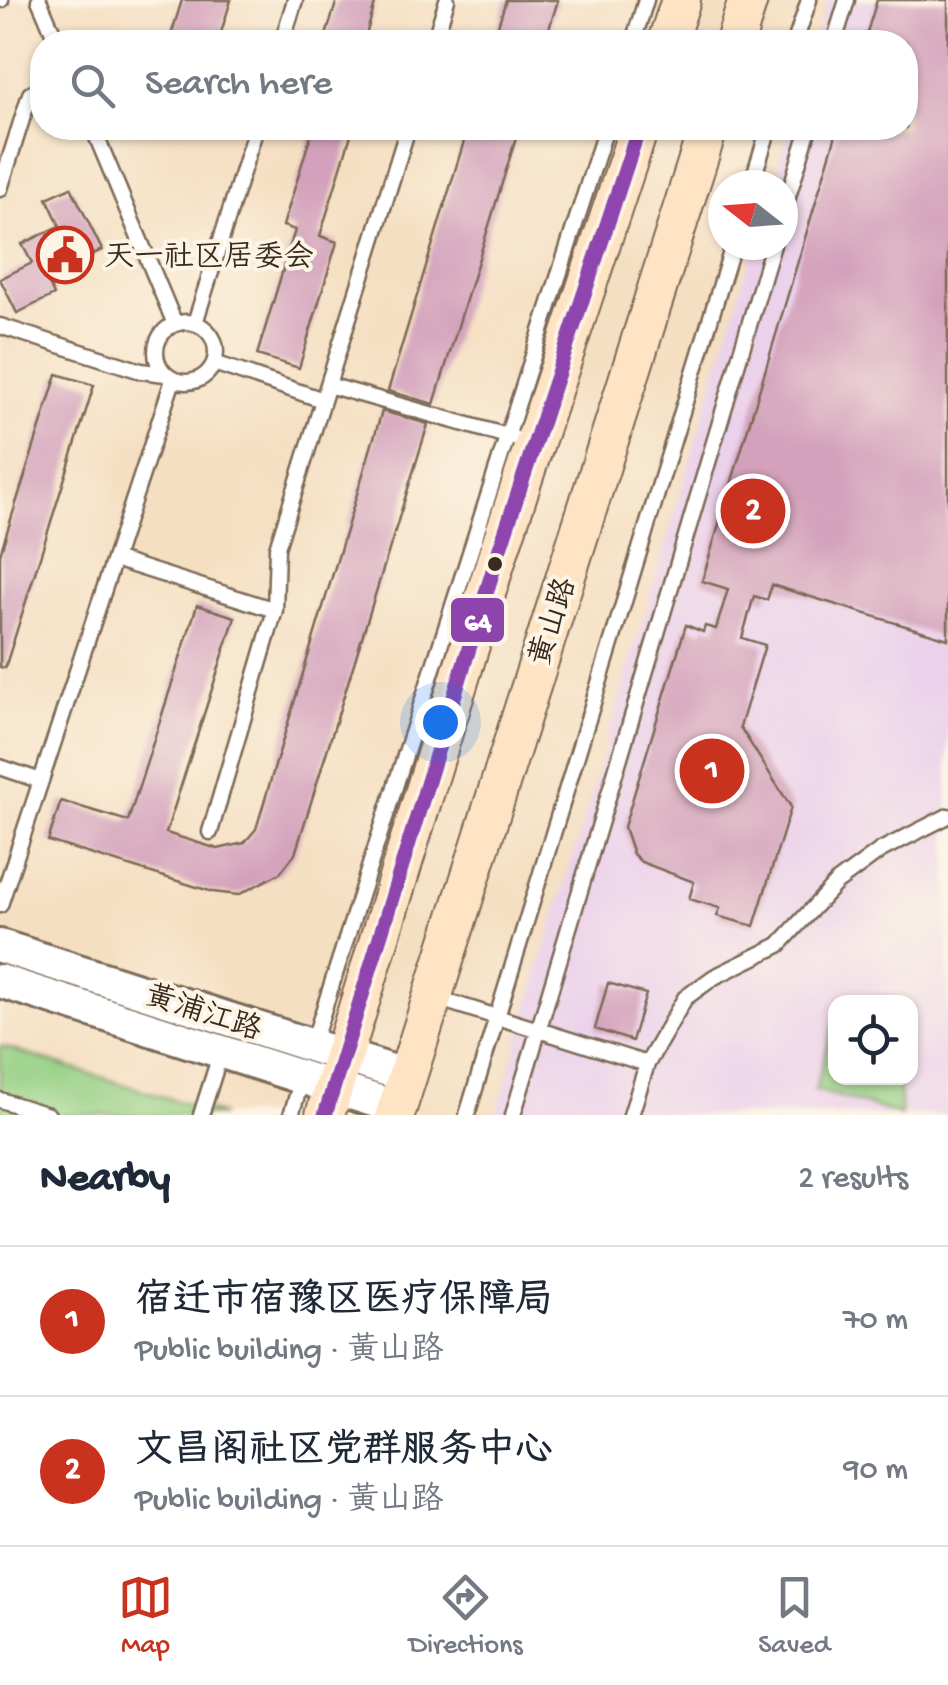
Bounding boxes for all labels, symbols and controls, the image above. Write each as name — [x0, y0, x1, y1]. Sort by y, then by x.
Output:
search box — [30, 30, 918, 140]
icon: search — [65, 58, 120, 113]
text: Search here — [145, 63, 332, 107]
north arrow — [708, 170, 798, 260]
public building icon: 天一社区居委会 — [35, 225, 95, 285]
place label: 天一社区居委会 — [104, 240, 314, 277]
pin: 2 — [720, 474, 786, 548]
unlabelled marker — [485, 554, 505, 574]
street label: 黄山路 — [523, 574, 586, 671]
line badge: 64 — [449, 596, 506, 644]
text: 64 — [464, 608, 492, 641]
your location — [415, 697, 466, 748]
pin: 1 — [680, 734, 744, 808]
street label: 黄浦江路 — [140, 978, 266, 1050]
map controls — [828, 995, 918, 1085]
button: locate — [828, 995, 918, 1085]
text: Nearby — [40, 1156, 170, 1205]
text: 2 results — [798, 1161, 908, 1199]
text: 宿迁市宿豫区医疗保障局 — [135, 1281, 553, 1325]
text: 1 — [66, 1302, 79, 1340]
text: 70 m — [843, 1302, 908, 1340]
text: Public building · 黄山路 — [135, 1333, 443, 1371]
text: 文昌阁社区党群服务中心 — [135, 1431, 553, 1475]
text: 2 — [65, 1452, 80, 1490]
text: 90 m — [844, 1452, 908, 1490]
text: Public building · 黄山路 — [135, 1483, 443, 1521]
tab: Map — [118, 1570, 173, 1663]
tab: Directions — [409, 1570, 523, 1663]
tab: Saved — [758, 1570, 830, 1663]

